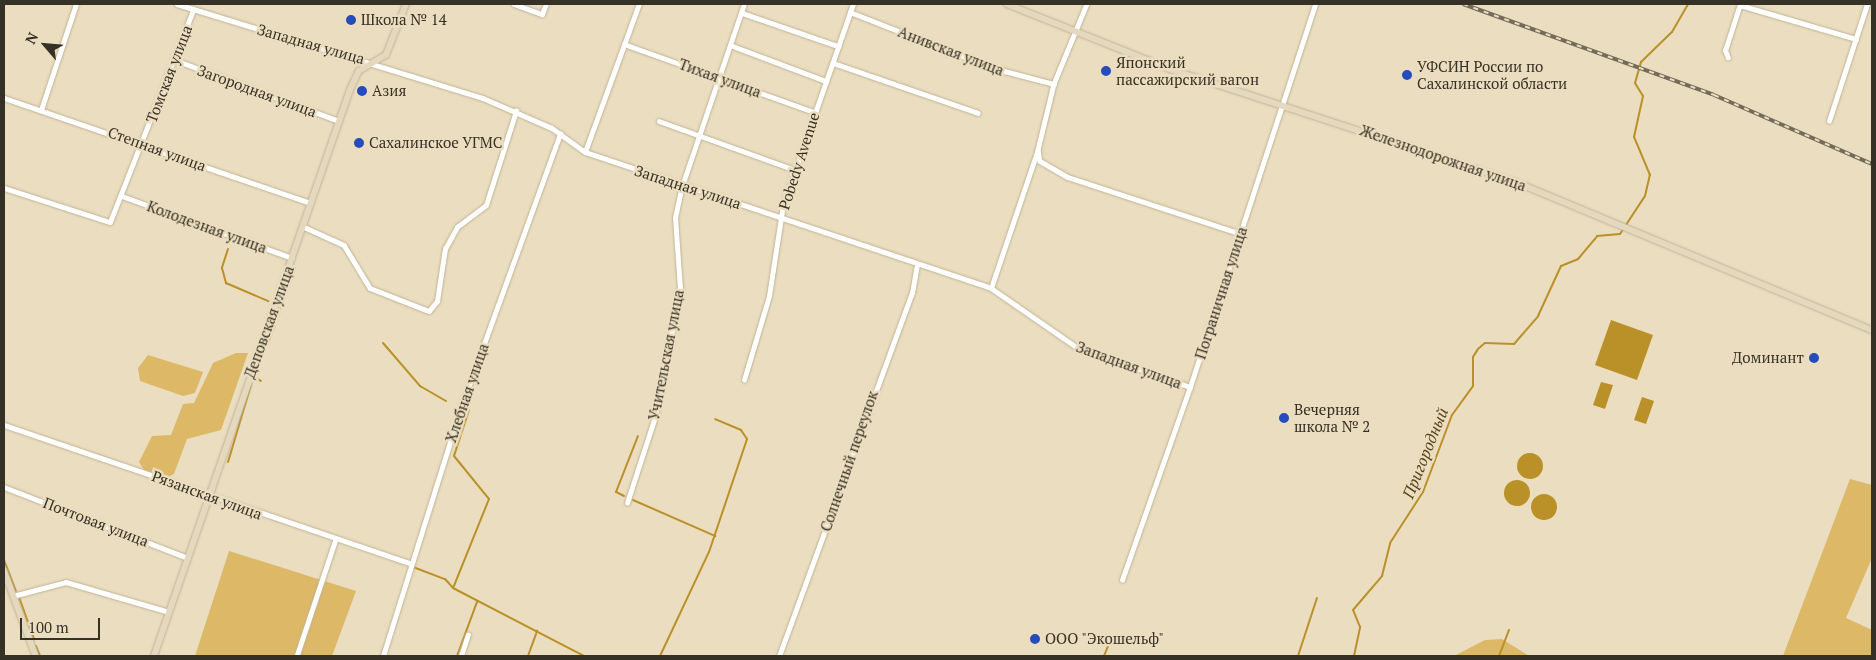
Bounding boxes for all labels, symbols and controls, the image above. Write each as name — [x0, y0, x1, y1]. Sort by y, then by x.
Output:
place label: Школа № 14 — [361, 11, 447, 29]
marker: Школа № 14 — [345, 14, 357, 26]
north arrow — [20, 20, 70, 70]
street label: Западная улица — [255, 20, 367, 68]
street label: Томская улица — [142, 23, 196, 125]
street label: Анивская улица — [895, 23, 1007, 79]
text: N — [20, 29, 42, 47]
place label: Японский пассажирский вагон — [1116, 53, 1259, 88]
street label: Тихая улица — [676, 55, 764, 101]
place label: УФСИН России по Сахалинской области — [1417, 57, 1567, 92]
street label: Загородная улица — [195, 61, 319, 121]
marker: Японский пассажирский вагон — [1100, 65, 1112, 77]
marker: УФСИН России по Сахалинской области — [1401, 69, 1413, 81]
place label: Азия — [372, 82, 406, 100]
marker: Азия — [356, 85, 368, 97]
street label: Pobedy Avenue — [775, 110, 823, 212]
street label: Железнодорожная улица — [1357, 121, 1529, 195]
street label: Степная улица — [106, 123, 208, 175]
place label: Сахалинское УГМС — [369, 134, 503, 152]
marker: Сахалинское УГМС — [353, 137, 365, 149]
street label: Западная улица — [632, 161, 744, 213]
street label: Колодезная улица — [145, 197, 269, 257]
street label: Пограничная улица — [1191, 225, 1251, 361]
street label: Деповская улица — [240, 263, 298, 381]
street label: Учительская улица — [645, 288, 687, 422]
street label: Западная улица — [1074, 338, 1184, 392]
street label: Хлебная улица — [442, 341, 492, 445]
place label: Доминант — [1732, 349, 1804, 367]
marker: Доминант — [1808, 352, 1820, 364]
street label: Солнечный переулок — [816, 388, 882, 534]
place label: Вечерняя школа № 2 — [1294, 400, 1370, 435]
water label: Пригородный — [1398, 405, 1452, 501]
marker: Вечерняя школа № 2 — [1278, 412, 1290, 424]
street label: Рязанская улица — [150, 467, 264, 523]
street label: Почтовая улица — [41, 494, 151, 550]
scale bar — [22, 608, 102, 640]
text: 100 m — [28, 617, 69, 637]
place label: ООО "Экошельф" — [1045, 630, 1165, 648]
marker: ООО "Экошельф" — [1029, 633, 1041, 645]

